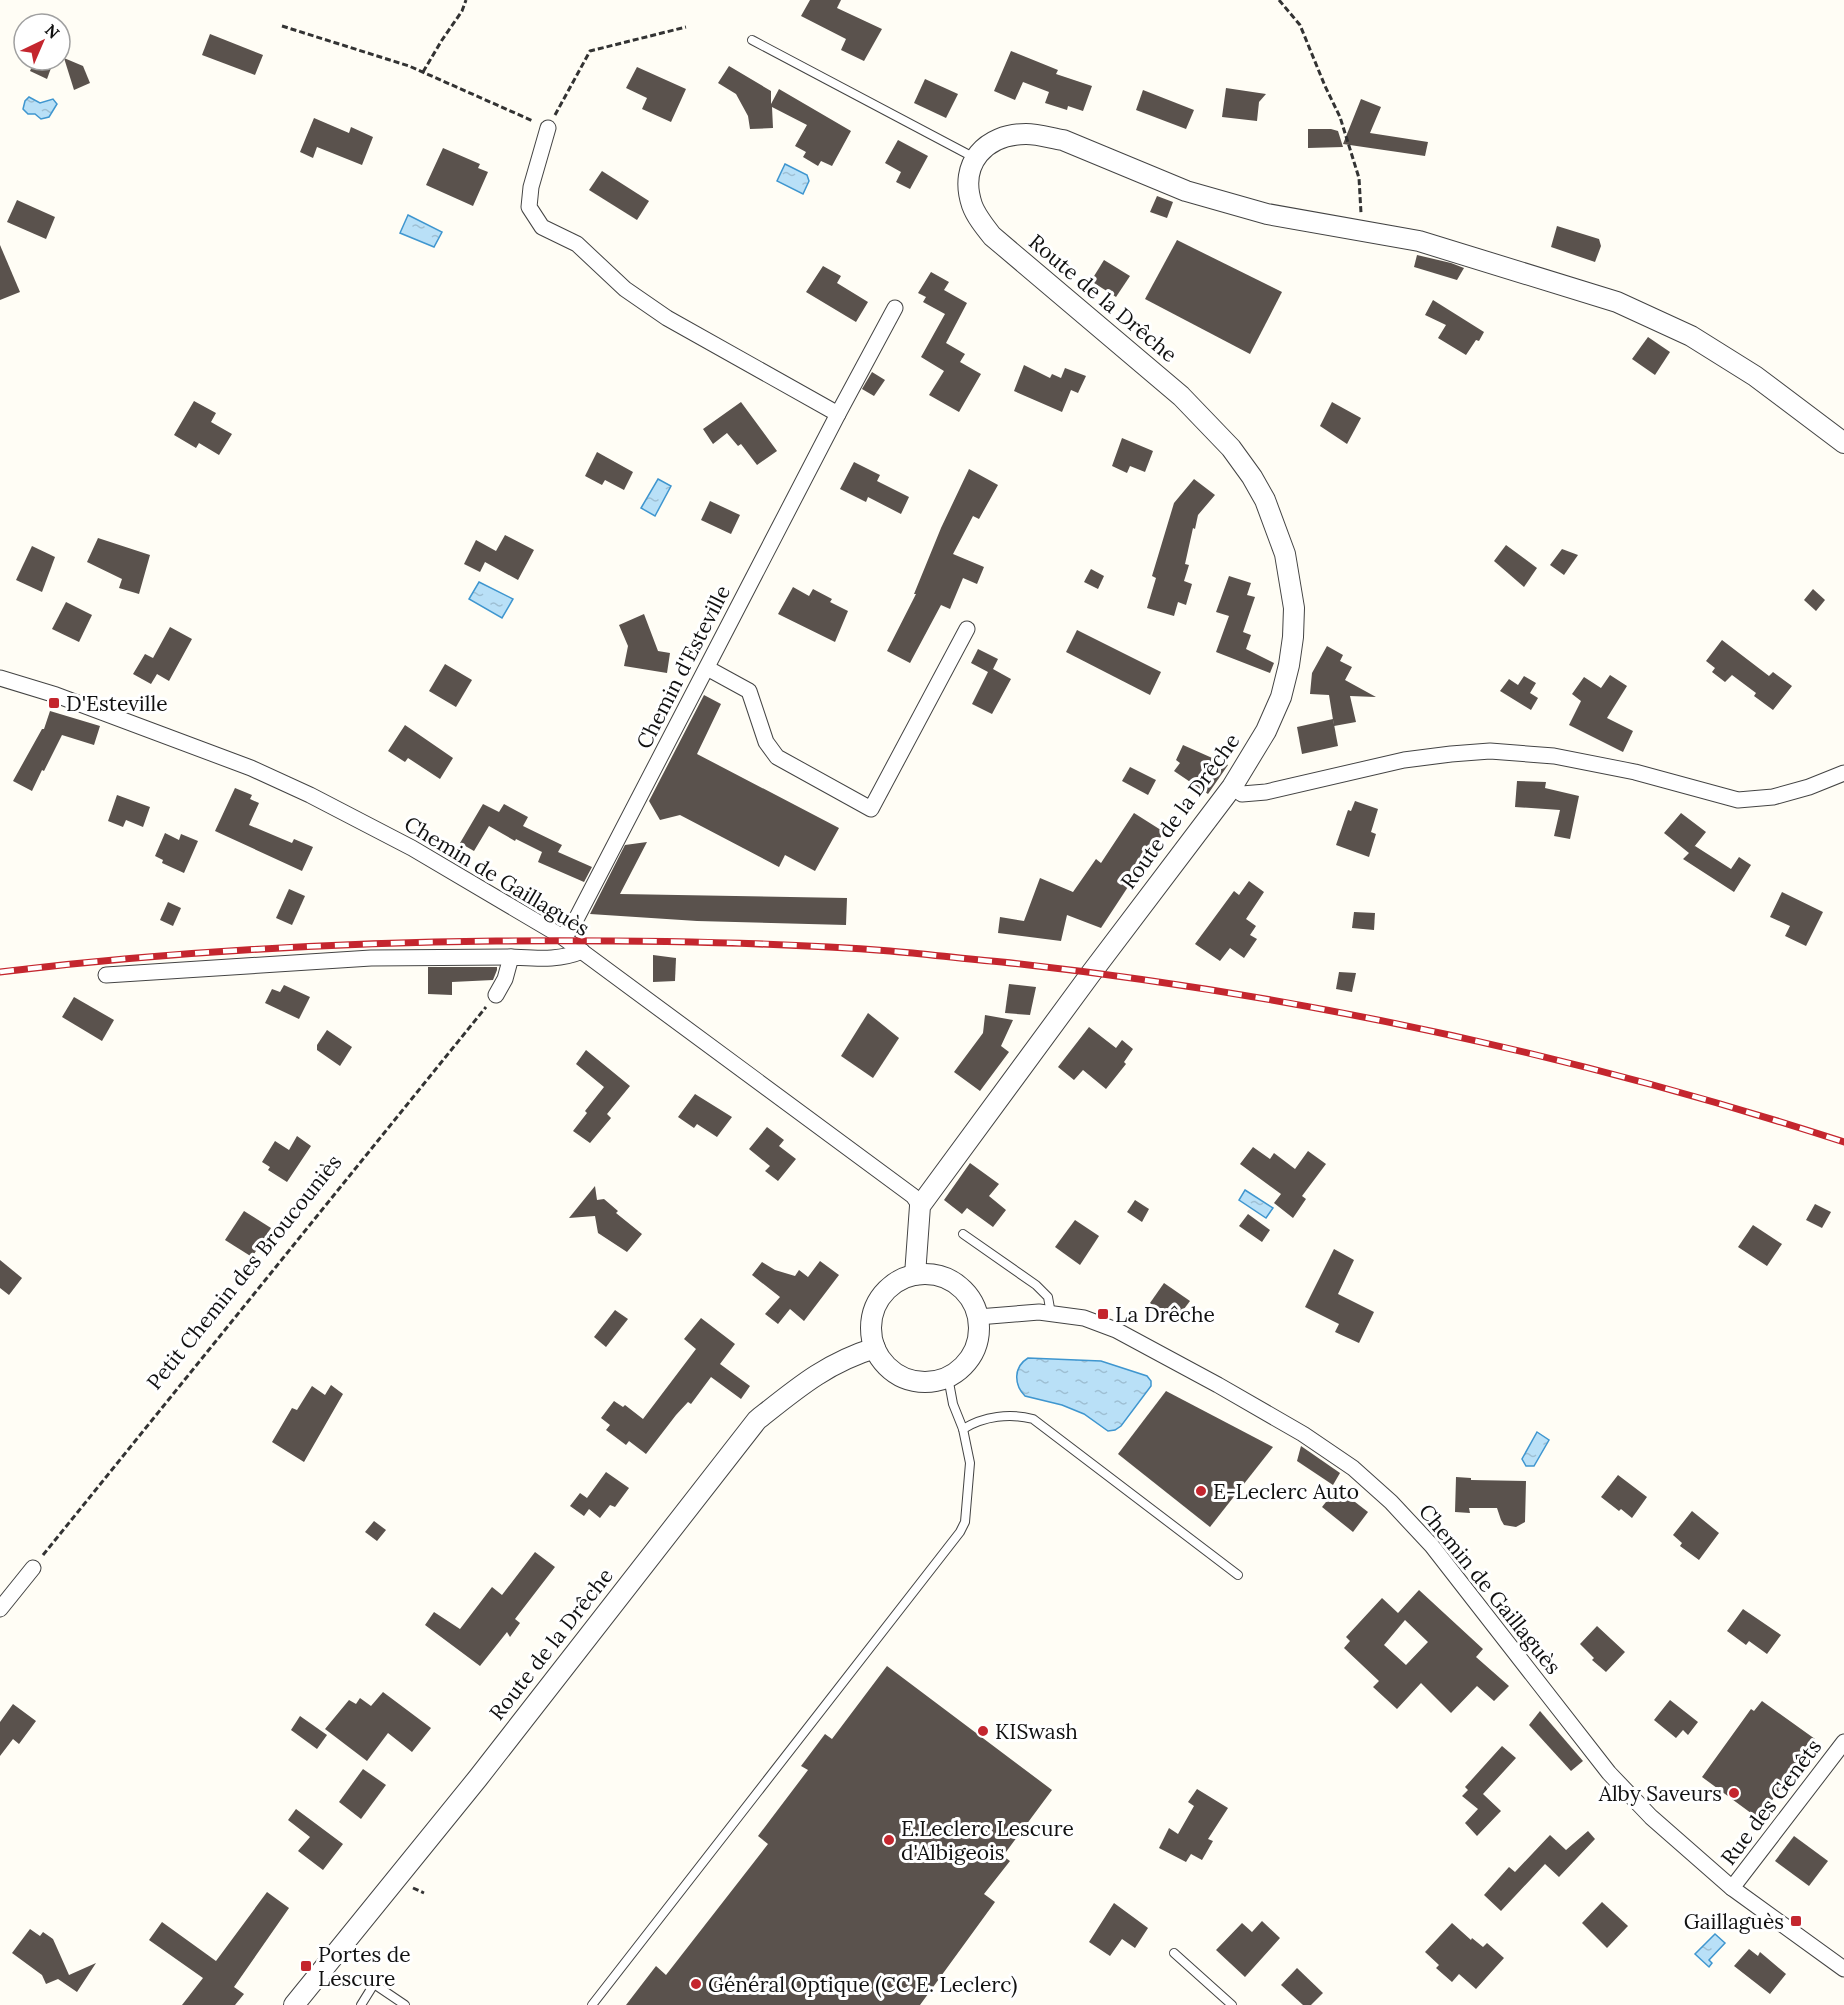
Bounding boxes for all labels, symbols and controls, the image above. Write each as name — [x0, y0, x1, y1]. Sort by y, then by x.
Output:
north arrow — [12, 12, 72, 72]
text: N — [41, 20, 64, 43]
street label: Route de la Drêche — [1023, 228, 1183, 368]
street label: Chemin d'Esteville — [630, 581, 736, 753]
place label: D'Esteville — [66, 690, 168, 717]
marker: D'Esteville — [47, 696, 61, 710]
street label: Route de la Drêche — [1115, 728, 1245, 894]
street label: Chemin de Gaillaguès — [399, 810, 595, 942]
street label: Petit Chemin des Broucouniès — [141, 1149, 347, 1395]
place label: La Drêche — [1115, 1301, 1215, 1328]
marker: La Drêche — [1096, 1307, 1110, 1321]
place label: E-Leclerc Auto — [1213, 1478, 1359, 1505]
marker: E-Leclerc Auto — [1194, 1484, 1208, 1498]
street label: Chemin de Gaillaguès — [1413, 1498, 1567, 1680]
street label: Route de la Drêche — [483, 1563, 619, 1725]
place label: KISwash — [995, 1718, 1078, 1745]
marker: KISwash — [976, 1724, 990, 1738]
street label: Rue des Genêts — [1715, 1734, 1827, 1870]
place label: Alby Saveurs — [1598, 1780, 1722, 1807]
marker: Alby Saveurs — [1727, 1786, 1741, 1800]
place label: E.Leclerc Lescure d'Albigeois — [901, 1815, 1074, 1866]
marker: E.Leclerc Lescure d'Albigeois — [882, 1833, 896, 1847]
place label: Gaillaguès — [1684, 1908, 1784, 1935]
marker: Gaillaguès — [1789, 1914, 1803, 1928]
place label: Portes de Lescure — [318, 1941, 411, 1992]
marker: Portes de Lescure — [299, 1959, 313, 1973]
place label: Général Optique (CC E. Leclerc) — [708, 1971, 1017, 1998]
marker: Général Optique (CC E. Leclerc) — [689, 1977, 703, 1991]

